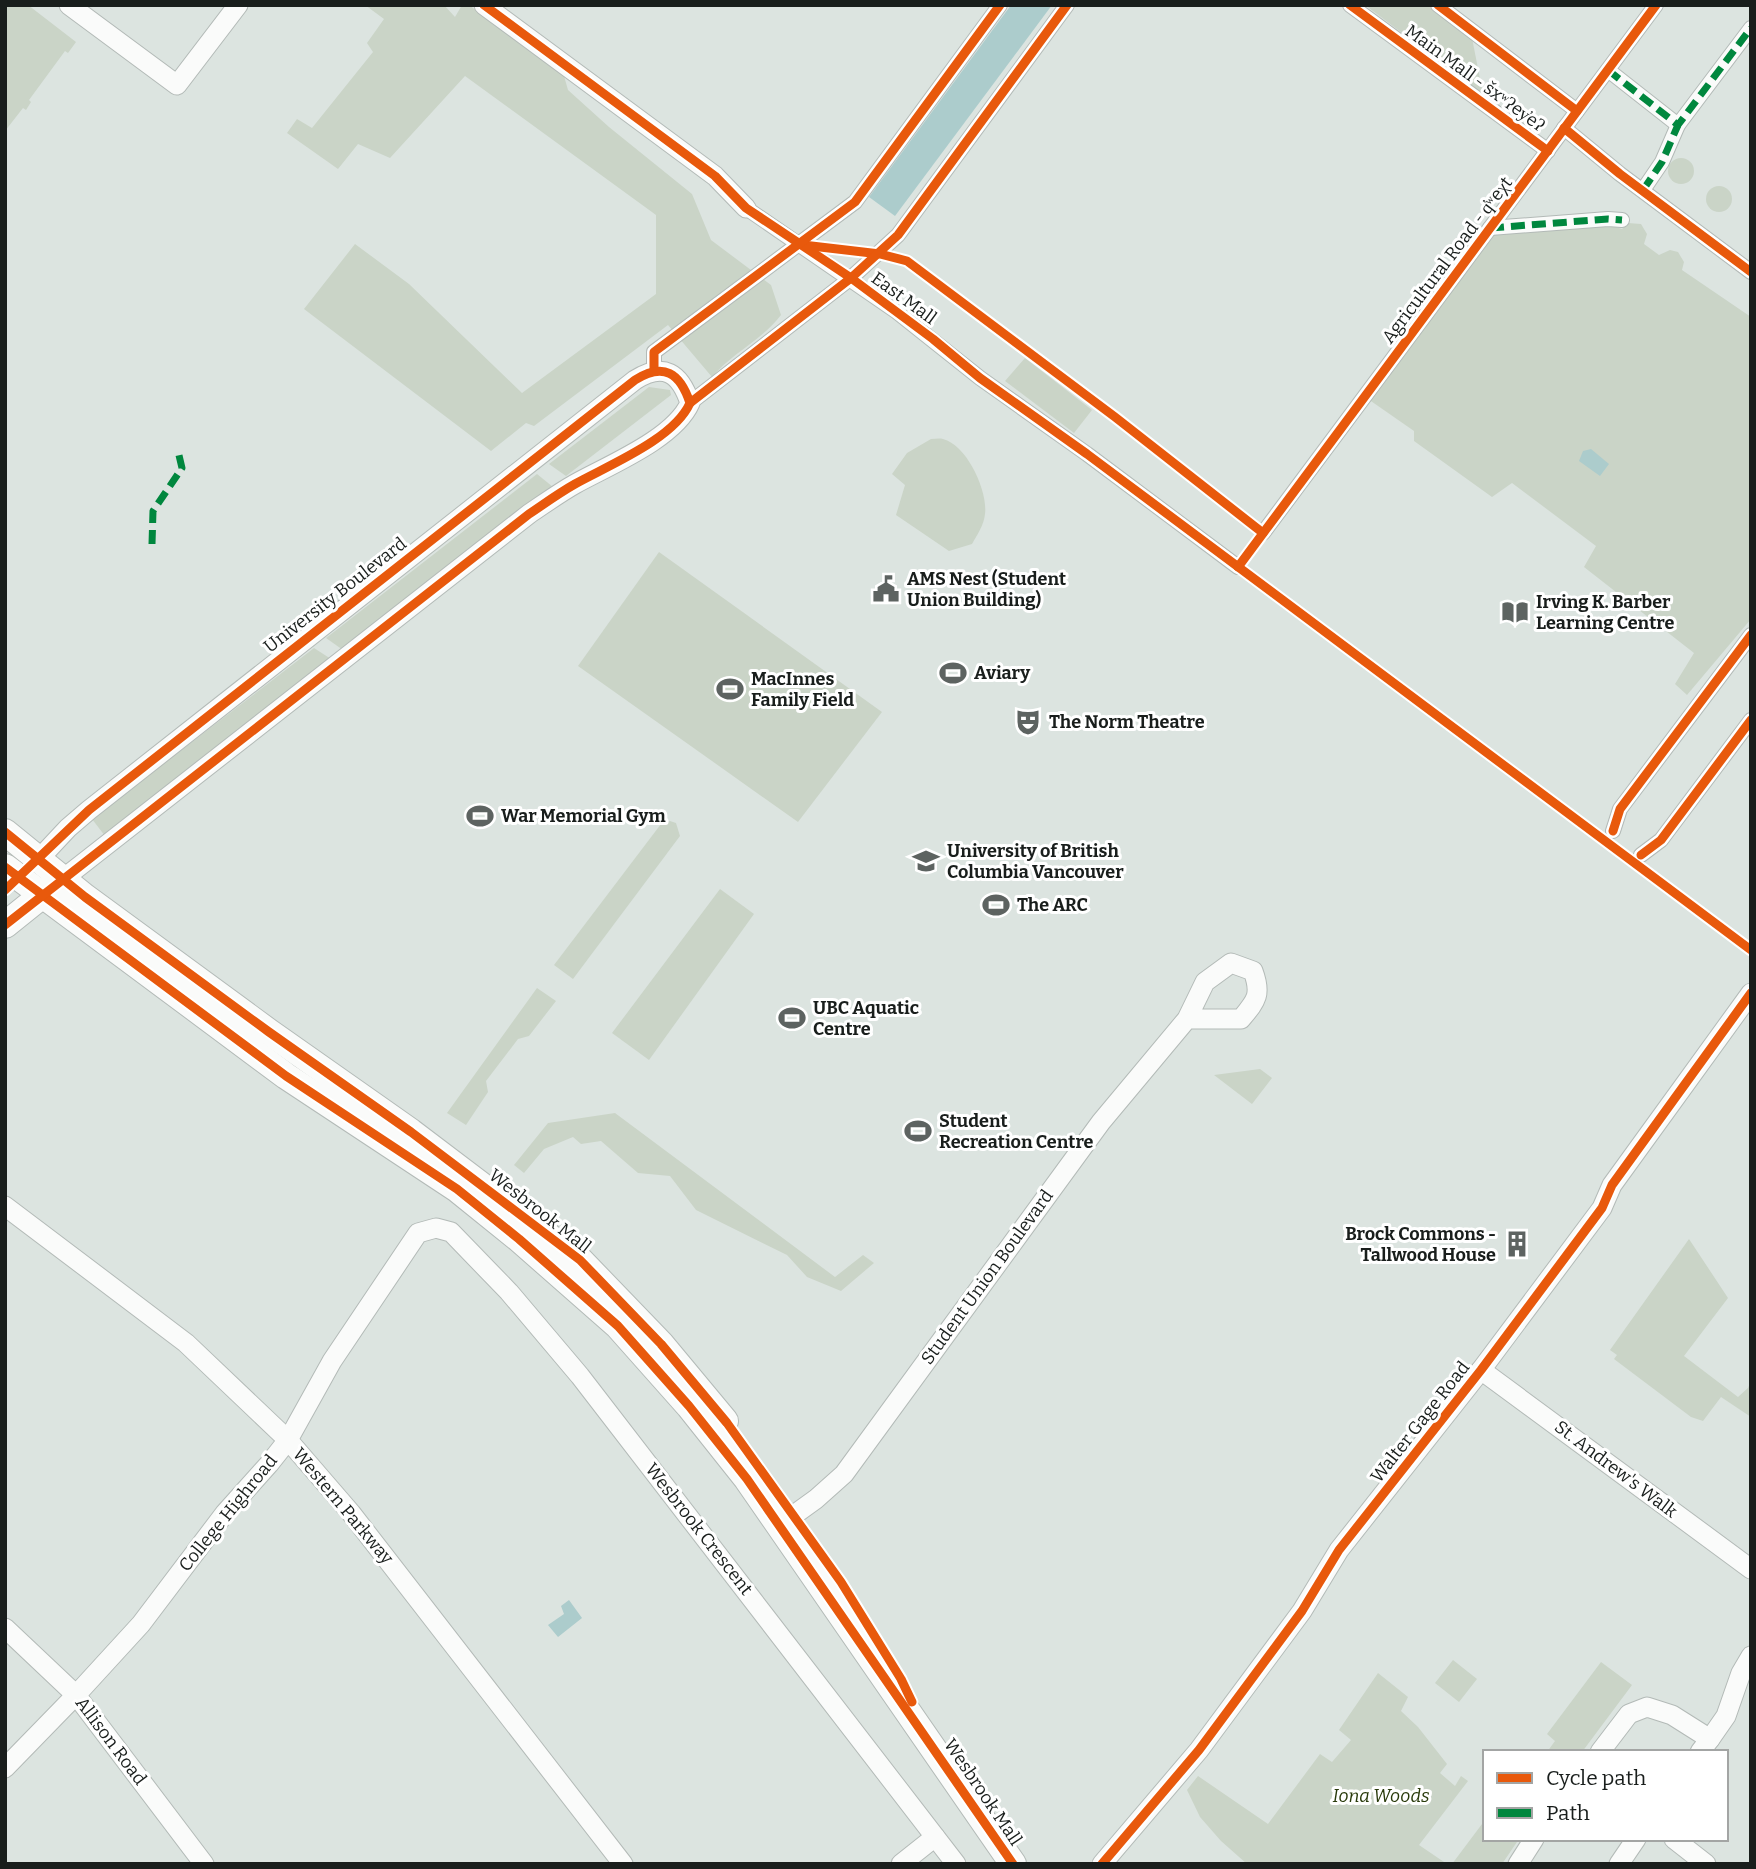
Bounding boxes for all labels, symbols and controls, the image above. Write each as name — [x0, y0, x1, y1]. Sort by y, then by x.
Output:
street label: Main Mall - šxʷʔey̓eʔ — [1401, 20, 1549, 136]
street label: Agricultural Road - q̓ʷeχt — [1377, 172, 1517, 348]
street label: East Mall — [867, 267, 941, 329]
street label: University Boulevard — [259, 532, 411, 657]
place label: AMS Nest (Student Union Building) — [907, 568, 1066, 611]
public building icon: AMS Nest (Student Union Building) — [871, 574, 901, 604]
place label: Irving K. Barber Learning Centre — [1536, 591, 1674, 634]
library icon: Irving K. Barber Learning Centre — [1500, 597, 1530, 627]
sports icon: Aviary — [938, 658, 968, 688]
place label: Aviary — [974, 662, 1031, 684]
place label: MacInnes Family Field — [751, 668, 854, 711]
sports icon: MacInnes Family Field — [715, 674, 745, 704]
theatre icon: The Norm Theatre — [1013, 707, 1043, 737]
place label: The Norm Theatre — [1049, 711, 1205, 733]
sports icon: War Memorial Gym — [465, 801, 495, 831]
place label: War Memorial Gym — [501, 805, 666, 827]
place label: University of British Columbia Vancouver — [947, 840, 1124, 883]
school or university icon: University of British Columbia Vancouver — [911, 846, 941, 876]
sports icon: The ARC — [981, 890, 1011, 920]
place label: The ARC — [1017, 894, 1088, 916]
place label: UBC Aquatic Centre — [813, 997, 919, 1040]
sports icon: UBC Aquatic Centre — [777, 1003, 807, 1033]
place label: Student Recreation Centre — [939, 1110, 1094, 1153]
sports icon: Student Recreation Centre — [903, 1116, 933, 1146]
street label: Wesbrook Mall — [484, 1164, 596, 1258]
street label: Student Union Boulevard — [916, 1185, 1058, 1369]
place label: Brock Commons - Tallwood House — [1345, 1223, 1496, 1266]
building icon: Brock Commons - Tallwood House — [1502, 1229, 1532, 1259]
street label: Walter Gage Road — [1366, 1357, 1474, 1487]
street label: St. Andrew's Walk — [1550, 1416, 1682, 1523]
street label: Western Parkway — [288, 1443, 398, 1569]
street label: College Highroad — [174, 1450, 282, 1576]
street label: Wesbrook Crescent — [641, 1458, 758, 1600]
street label: Allison Road — [71, 1693, 151, 1790]
street label: Wesbrook Mall — [939, 1734, 1027, 1850]
legend — [1483, 1750, 1728, 1841]
text: Cycle path — [1546, 1765, 1646, 1791]
park label: Iona Woods — [1332, 1785, 1430, 1807]
text: Path — [1546, 1800, 1590, 1826]

